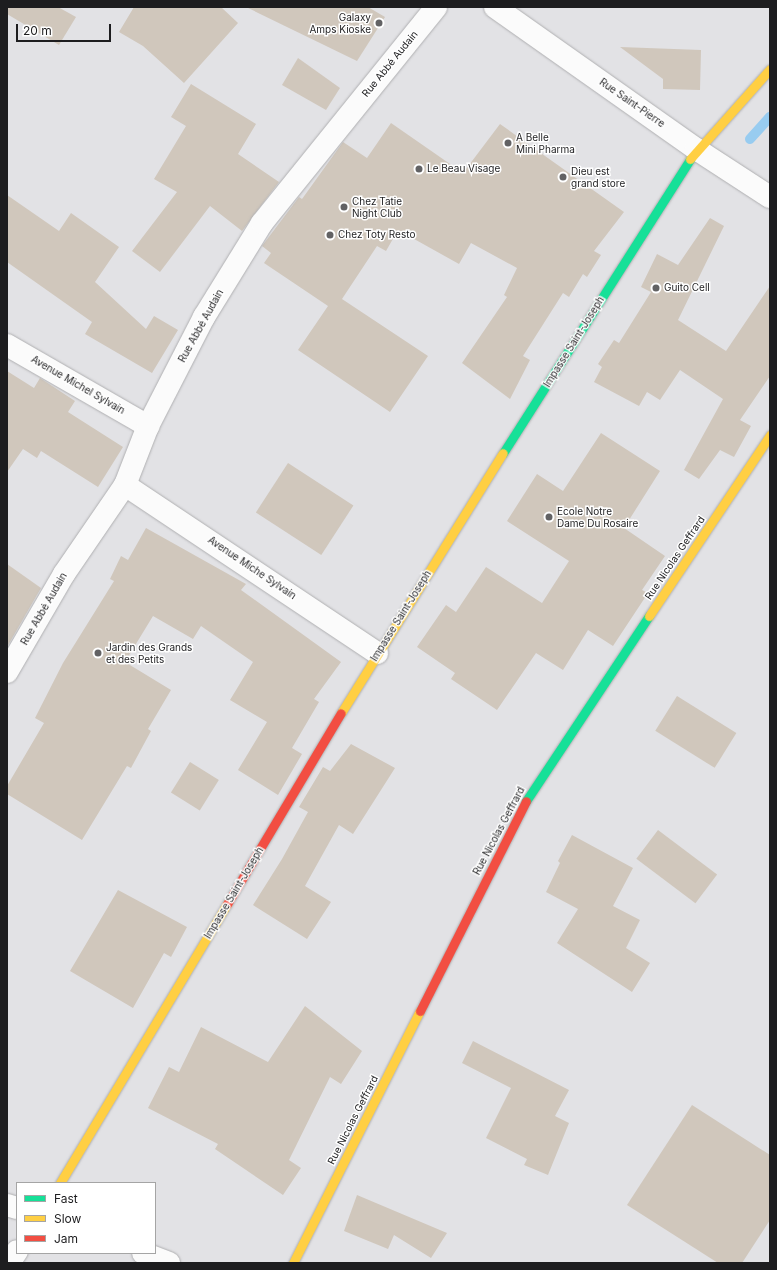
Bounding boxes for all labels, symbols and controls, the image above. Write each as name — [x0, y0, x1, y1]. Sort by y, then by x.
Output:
place label: Galaxy Amps Kioske — [309, 11, 371, 34]
scale bar — [18, 16, 113, 42]
marker: Galaxy Amps Kioske — [374, 18, 384, 28]
text: 20 m — [23, 23, 52, 38]
street label: Rue Abbé Audain — [360, 28, 420, 100]
street label: Rue Saint-Pierre — [597, 76, 667, 130]
place label: A Belle Mini Pharma — [516, 131, 575, 154]
marker: A Belle Mini Pharma — [503, 138, 513, 148]
place label: Le Beau Visage — [427, 163, 500, 175]
marker: Le Beau Visage — [414, 164, 424, 174]
place label: Dieu est grand store — [571, 165, 625, 188]
marker: Dieu est grand store — [558, 172, 568, 182]
place label: Chez Tatie Night Club — [352, 195, 402, 218]
marker: Chez Tatie Night Club — [339, 202, 349, 212]
place label: Chez Toty Resto — [338, 229, 415, 241]
marker: Chez Toty Resto — [325, 230, 335, 240]
place label: Guito Cell — [664, 282, 710, 294]
marker: Guito Cell — [651, 283, 661, 293]
street label: Rue Abbé Audain — [176, 287, 226, 365]
street label: Impasse Saint-Joseph — [541, 294, 607, 390]
street label: Avenue Michel Sylvain — [29, 353, 127, 417]
place label: Ecole Notre Dame Du Rosaire — [557, 505, 638, 528]
marker: Ecole Notre Dame Du Rosaire — [544, 512, 554, 522]
street label: Rue Nicolas Geffrard — [643, 514, 707, 602]
street label: Avenue Miche Sylvain — [206, 534, 298, 602]
street label: Impasse Saint-Joseph — [368, 568, 434, 664]
street label: Rue Abbé Audain — [18, 571, 70, 647]
place label: Jardin des Grands et des Petits — [106, 641, 192, 664]
marker: Jardin des Grands et des Petits — [93, 648, 103, 658]
street label: Rue Nicolas Geffrard — [471, 785, 527, 877]
street label: Impasse Saint-Joseph — [202, 845, 266, 941]
street label: Rue Nicolas Geffrard — [325, 1074, 381, 1166]
legend — [16, 1182, 156, 1254]
text: Fast — [54, 1191, 78, 1206]
text: Slow — [54, 1211, 81, 1226]
text: Jam — [54, 1231, 78, 1246]

